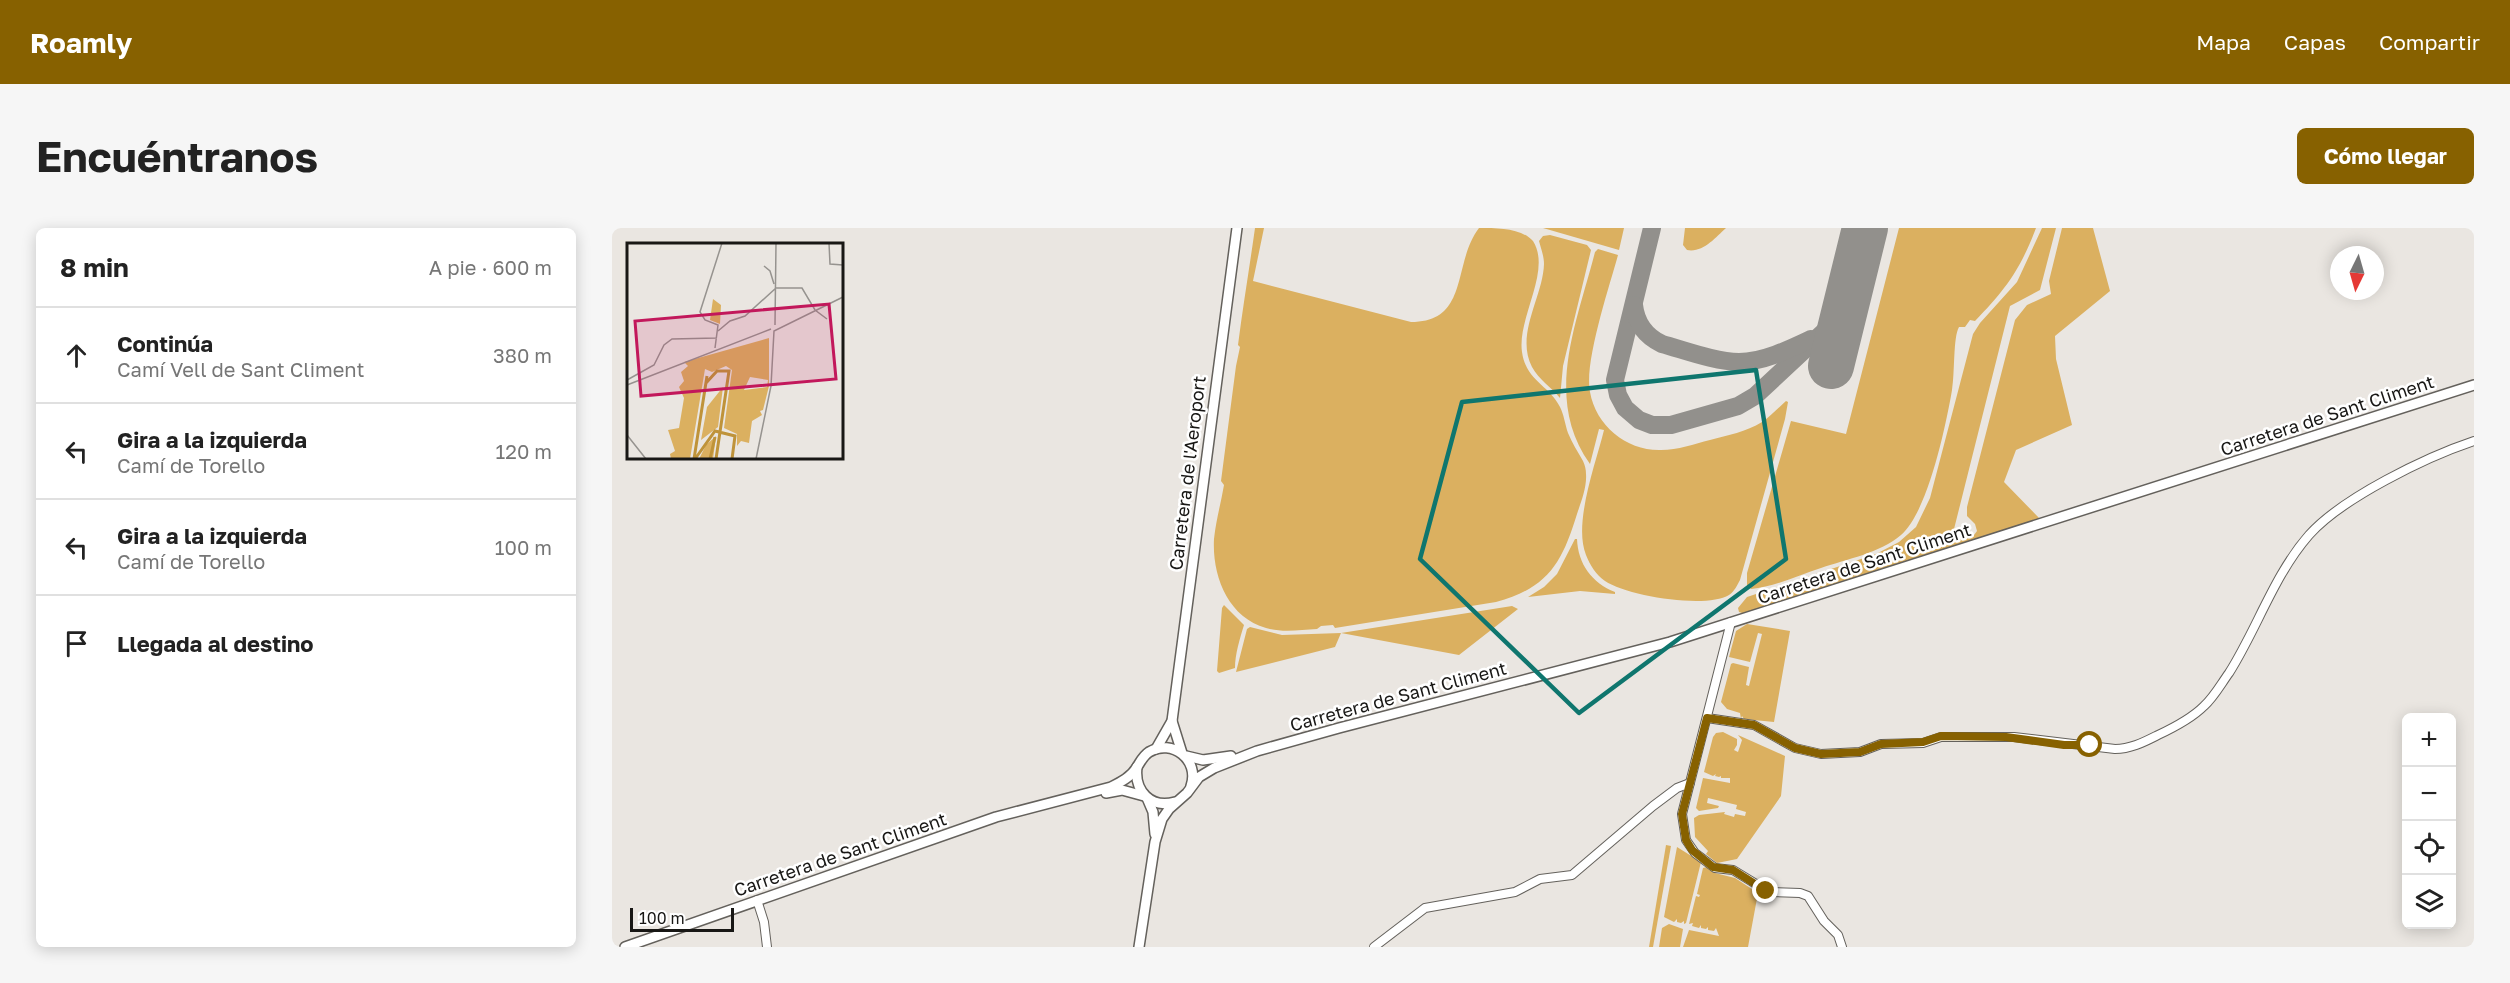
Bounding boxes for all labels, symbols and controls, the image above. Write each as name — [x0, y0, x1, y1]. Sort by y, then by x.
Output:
text: Roamly — [30, 26, 132, 59]
text: Mapa — [2196, 29, 2251, 55]
text: Capas — [2284, 29, 2346, 55]
text: Compartir — [2379, 29, 2480, 55]
button: Cómo llegar — [2297, 128, 2474, 184]
text: Encuéntranos — [36, 131, 318, 181]
inset map — [627, 243, 843, 459]
north arrow — [2330, 246, 2384, 300]
text: 8 min — [60, 252, 129, 283]
text: A pie · 600 m — [429, 255, 552, 279]
text: Continúa — [117, 330, 213, 357]
icon: ahead — [60, 339, 93, 372]
text: 380 m — [493, 343, 552, 367]
text: Camí Vell de Sant Climent — [117, 357, 364, 381]
street label: Carretera de Sant Climent — [2217, 370, 2437, 460]
street label: Carretera de l'Aeroport — [1164, 374, 1210, 572]
text: Gira a la izquierda — [117, 426, 307, 453]
icon: left — [60, 435, 93, 468]
text: 120 m — [496, 439, 552, 463]
text: Camí de Torello — [117, 453, 265, 477]
street label: Carretera de Sant Climent — [1754, 518, 1974, 608]
text: Gira a la izquierda — [117, 522, 307, 549]
icon: left — [60, 531, 93, 564]
text: 100 m — [495, 535, 552, 559]
text: Camí de Torello — [117, 549, 265, 573]
icon: arrive — [60, 627, 93, 660]
text: Llegada al destino — [117, 630, 314, 657]
street label: Carretera de Sant Climent — [1287, 656, 1509, 736]
map controls — [2402, 713, 2456, 929]
button: + — [2402, 713, 2456, 767]
route start — [2076, 731, 2102, 757]
button: − — [2402, 767, 2456, 821]
street label: Carretera de Sant Climent — [731, 807, 949, 901]
button: locate — [2402, 821, 2456, 875]
button: layers — [2402, 875, 2456, 929]
route end — [1752, 877, 1778, 903]
scale bar — [630, 905, 734, 932]
text: 100 m — [639, 908, 685, 928]

